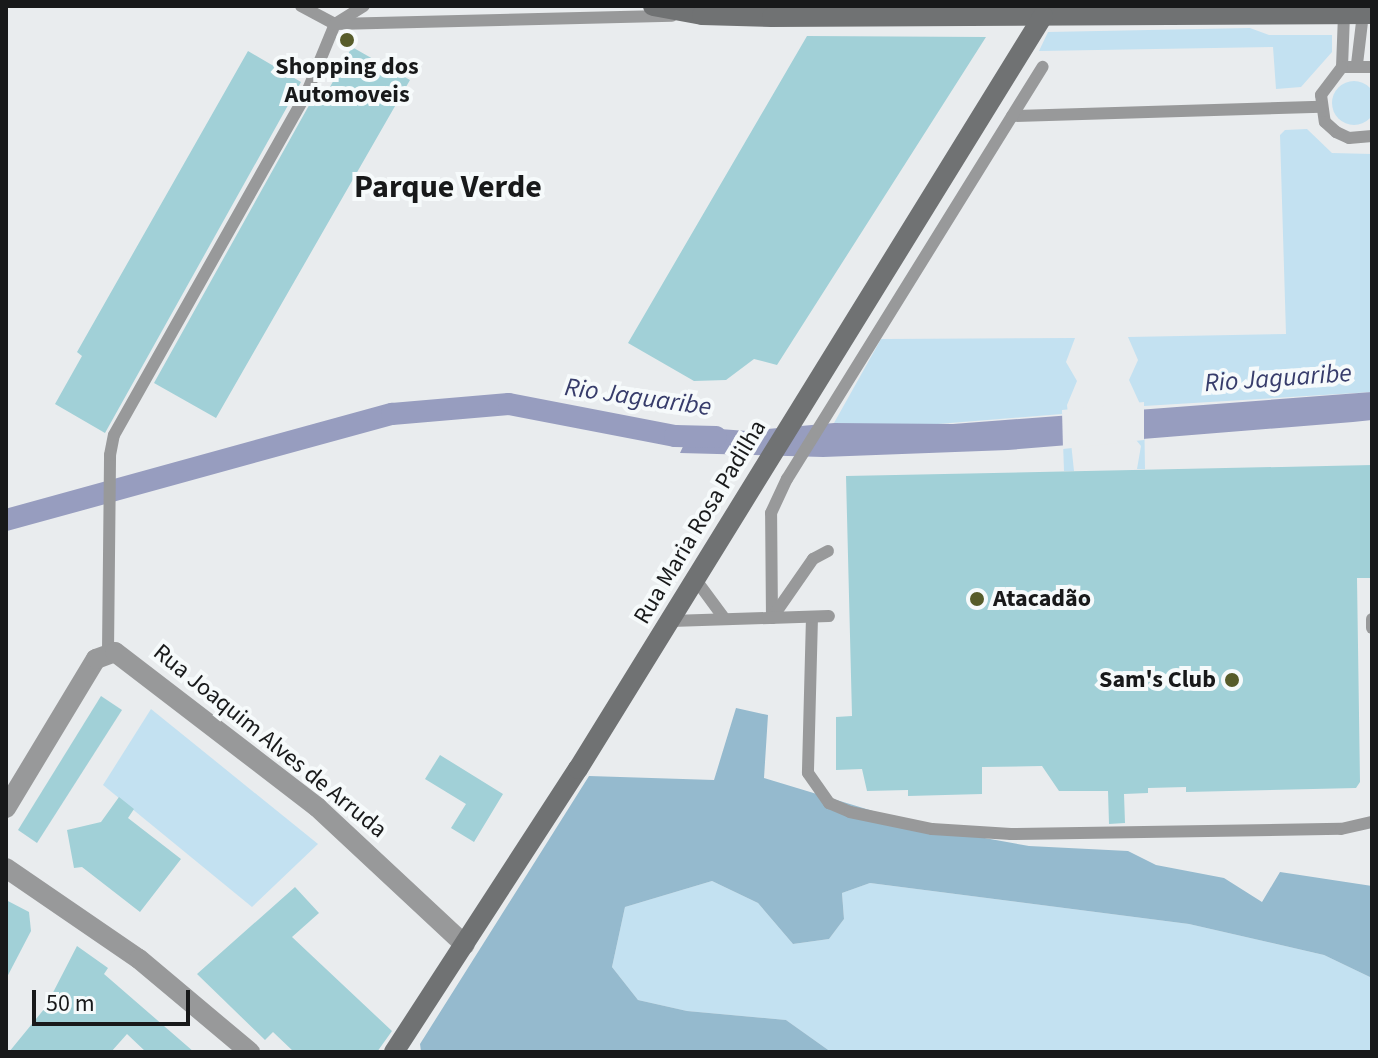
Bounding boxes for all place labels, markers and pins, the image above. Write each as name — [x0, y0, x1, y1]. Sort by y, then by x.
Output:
marker: Shopping dos Automoveis — [338, 31, 356, 49]
place label: Shopping dos Automoveis — [275, 53, 419, 109]
place label: Atacadão — [993, 585, 1091, 613]
marker: Atacadão — [968, 590, 986, 608]
place label: Sam's Club — [1099, 666, 1216, 694]
marker: Sam's Club — [1223, 671, 1241, 689]

